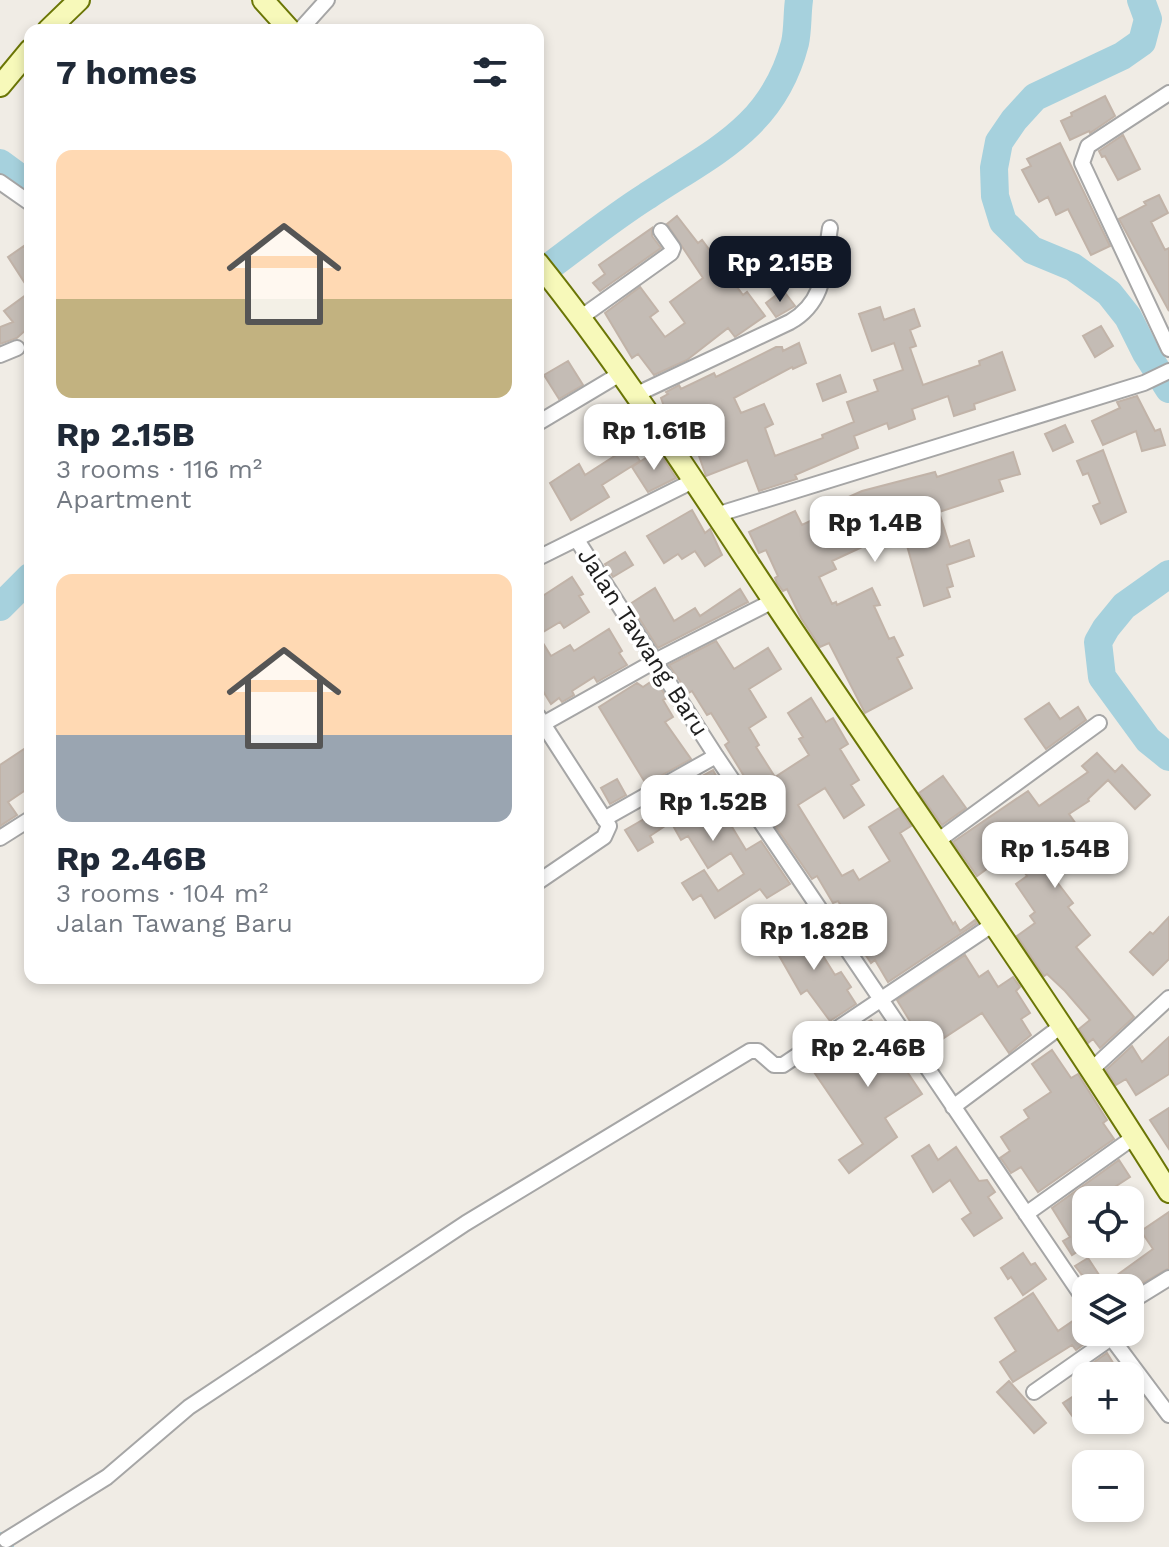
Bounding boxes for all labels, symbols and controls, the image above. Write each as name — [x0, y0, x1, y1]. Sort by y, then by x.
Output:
icon: filters — [468, 50, 512, 94]
text: 7 homes — [56, 52, 197, 92]
icon: home — [212, 202, 356, 346]
pin: Rp 2.15B — [697, 236, 863, 304]
text: Rp 2.15B — [727, 247, 833, 277]
pin: Rp 1.61B — [571, 404, 737, 472]
text: Rp 2.15B — [56, 414, 195, 454]
text: Rp 1.61B — [602, 415, 706, 445]
text: 3 rooms · 116 m² — [56, 454, 262, 484]
text: Apartment — [56, 484, 192, 514]
pin: Rp 1.4B — [801, 496, 949, 564]
text: Rp 1.4B — [828, 507, 922, 537]
street label: Jalan Tawang Baru — [572, 543, 714, 741]
icon: home — [212, 626, 356, 770]
pin: Rp 1.52B — [630, 775, 796, 843]
text: Rp 1.52B — [659, 786, 767, 816]
pin: Rp 1.54B — [972, 822, 1138, 890]
text: Rp 1.54B — [1000, 833, 1110, 863]
text: Rp 2.46B — [56, 838, 207, 878]
text: 3 rooms · 104 m² — [56, 878, 268, 908]
pin: Rp 1.82B — [731, 904, 897, 972]
text: Jalan Tawang Baru — [56, 908, 293, 938]
text: Rp 1.82B — [759, 915, 869, 945]
pin: Rp 2.46B — [785, 1021, 951, 1089]
text: Rp 2.46B — [810, 1032, 926, 1062]
map controls — [1072, 1186, 1144, 1522]
button: locate — [1072, 1186, 1144, 1258]
button: layers — [1072, 1274, 1144, 1346]
button: + — [1072, 1362, 1144, 1434]
button: − — [1072, 1450, 1144, 1522]

